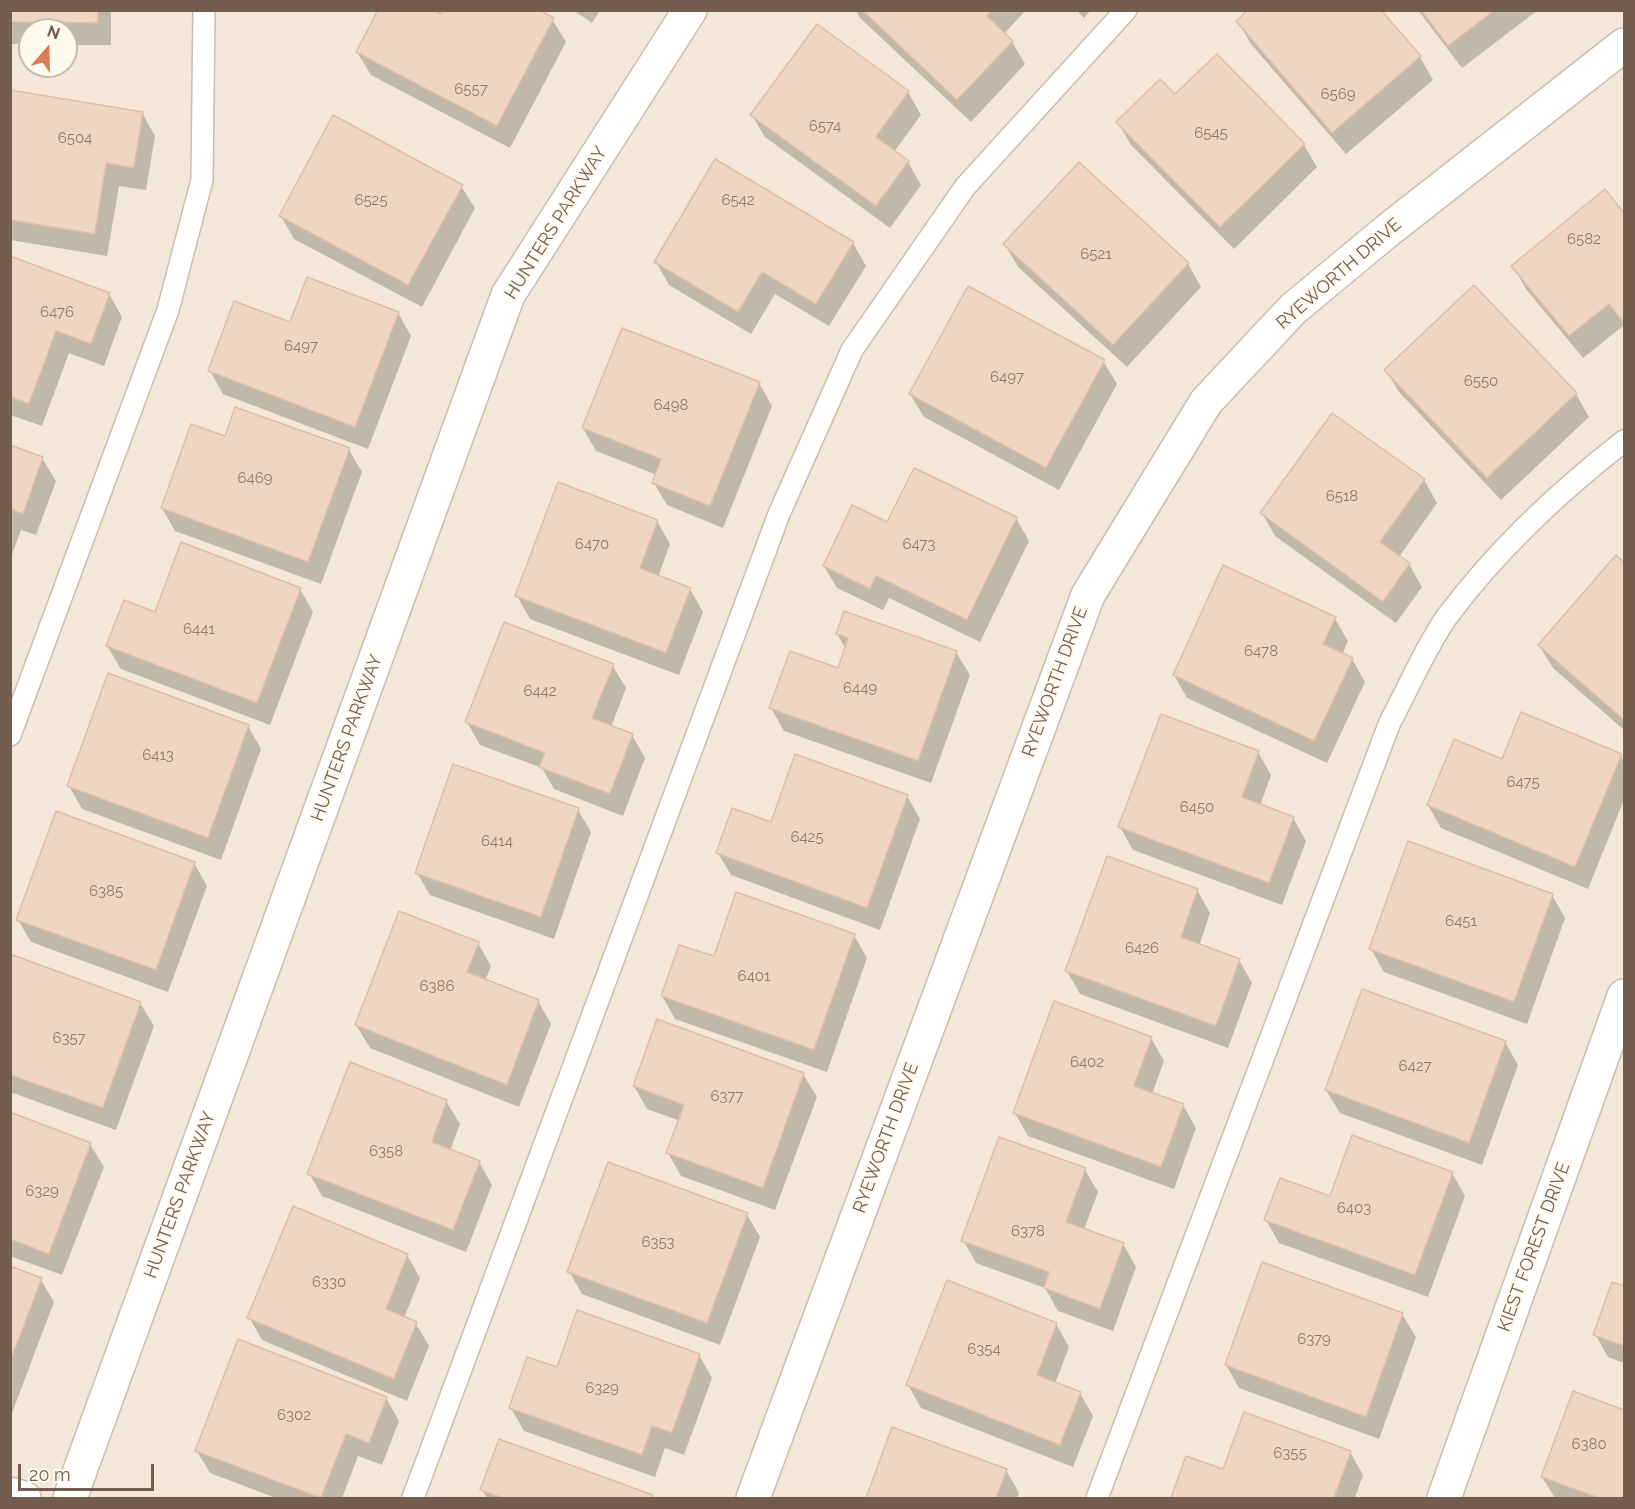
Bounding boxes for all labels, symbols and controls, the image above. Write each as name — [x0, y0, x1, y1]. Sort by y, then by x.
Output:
north arrow — [18, 18, 78, 78]
text: N — [45, 21, 63, 44]
house number: 6557 — [454, 80, 488, 98]
house number: 6569 — [1320, 85, 1356, 103]
house number: 6574 — [809, 117, 841, 135]
house number: 6545 — [1194, 124, 1228, 142]
house number: 6504 — [58, 129, 92, 147]
street label: HUNTERS PARKWAY — [500, 143, 612, 303]
house number: 6525 — [354, 191, 388, 209]
house number: 6542 — [721, 191, 755, 209]
street label: RYEWORTH DRIVE — [1272, 214, 1406, 334]
house number: 6582 — [1567, 230, 1601, 248]
house number: 6521 — [1080, 245, 1112, 263]
house number: 6476 — [40, 303, 74, 321]
house number: 6497 — [284, 337, 318, 355]
house number: 6497 — [990, 368, 1024, 386]
house number: 6550 — [1464, 372, 1498, 390]
house number: 6498 — [654, 396, 688, 414]
house number: 6469 — [237, 469, 273, 487]
house number: 6518 — [1326, 487, 1358, 505]
house number: 6470 — [575, 535, 609, 553]
house number: 6473 — [902, 535, 936, 553]
street label: RYEWORTH DRIVE — [1018, 604, 1092, 760]
house number: 6441 — [183, 620, 215, 638]
house number: 6478 — [1244, 642, 1278, 660]
street label: HUNTERS PARKWAY — [307, 652, 387, 824]
house number: 6449 — [843, 679, 877, 697]
house number: 6442 — [523, 682, 557, 700]
house number: 6413 — [142, 746, 174, 764]
house number: 6475 — [1506, 773, 1540, 791]
house number: 6450 — [1180, 798, 1214, 816]
house number: 6425 — [790, 828, 824, 846]
house number: 6414 — [481, 832, 513, 850]
house number: 6385 — [89, 882, 123, 900]
house number: 6451 — [1445, 912, 1477, 930]
house number: 6426 — [1125, 939, 1159, 957]
house number: 6401 — [738, 967, 770, 985]
house number: 6386 — [420, 977, 454, 995]
house number: 6357 — [52, 1029, 86, 1047]
house number: 6402 — [1070, 1053, 1104, 1071]
house number: 6427 — [1398, 1057, 1432, 1075]
street label: RYEWORTH DRIVE — [849, 1060, 923, 1216]
house number: 6377 — [710, 1087, 744, 1105]
street label: HUNTERS PARKWAY — [140, 1109, 220, 1281]
house number: 6358 — [369, 1142, 403, 1160]
street label: KIEST FOREST DRIVE — [1493, 1159, 1575, 1335]
house number: 6329 — [25, 1182, 59, 1200]
house number: 6403 — [1337, 1199, 1371, 1217]
house number: 6378 — [1011, 1222, 1045, 1240]
house number: 6353 — [641, 1233, 675, 1251]
house number: 6330 — [312, 1273, 346, 1291]
house number: 6379 — [1297, 1330, 1331, 1348]
house number: 6354 — [967, 1340, 1001, 1358]
house number: 6329 — [585, 1379, 619, 1397]
house number: 6302 — [277, 1406, 311, 1424]
house number: 6380 — [1571, 1435, 1607, 1453]
house number: 6355 — [1273, 1444, 1307, 1462]
scale bar — [21, 1452, 158, 1490]
text: 20 m — [29, 1464, 71, 1485]

